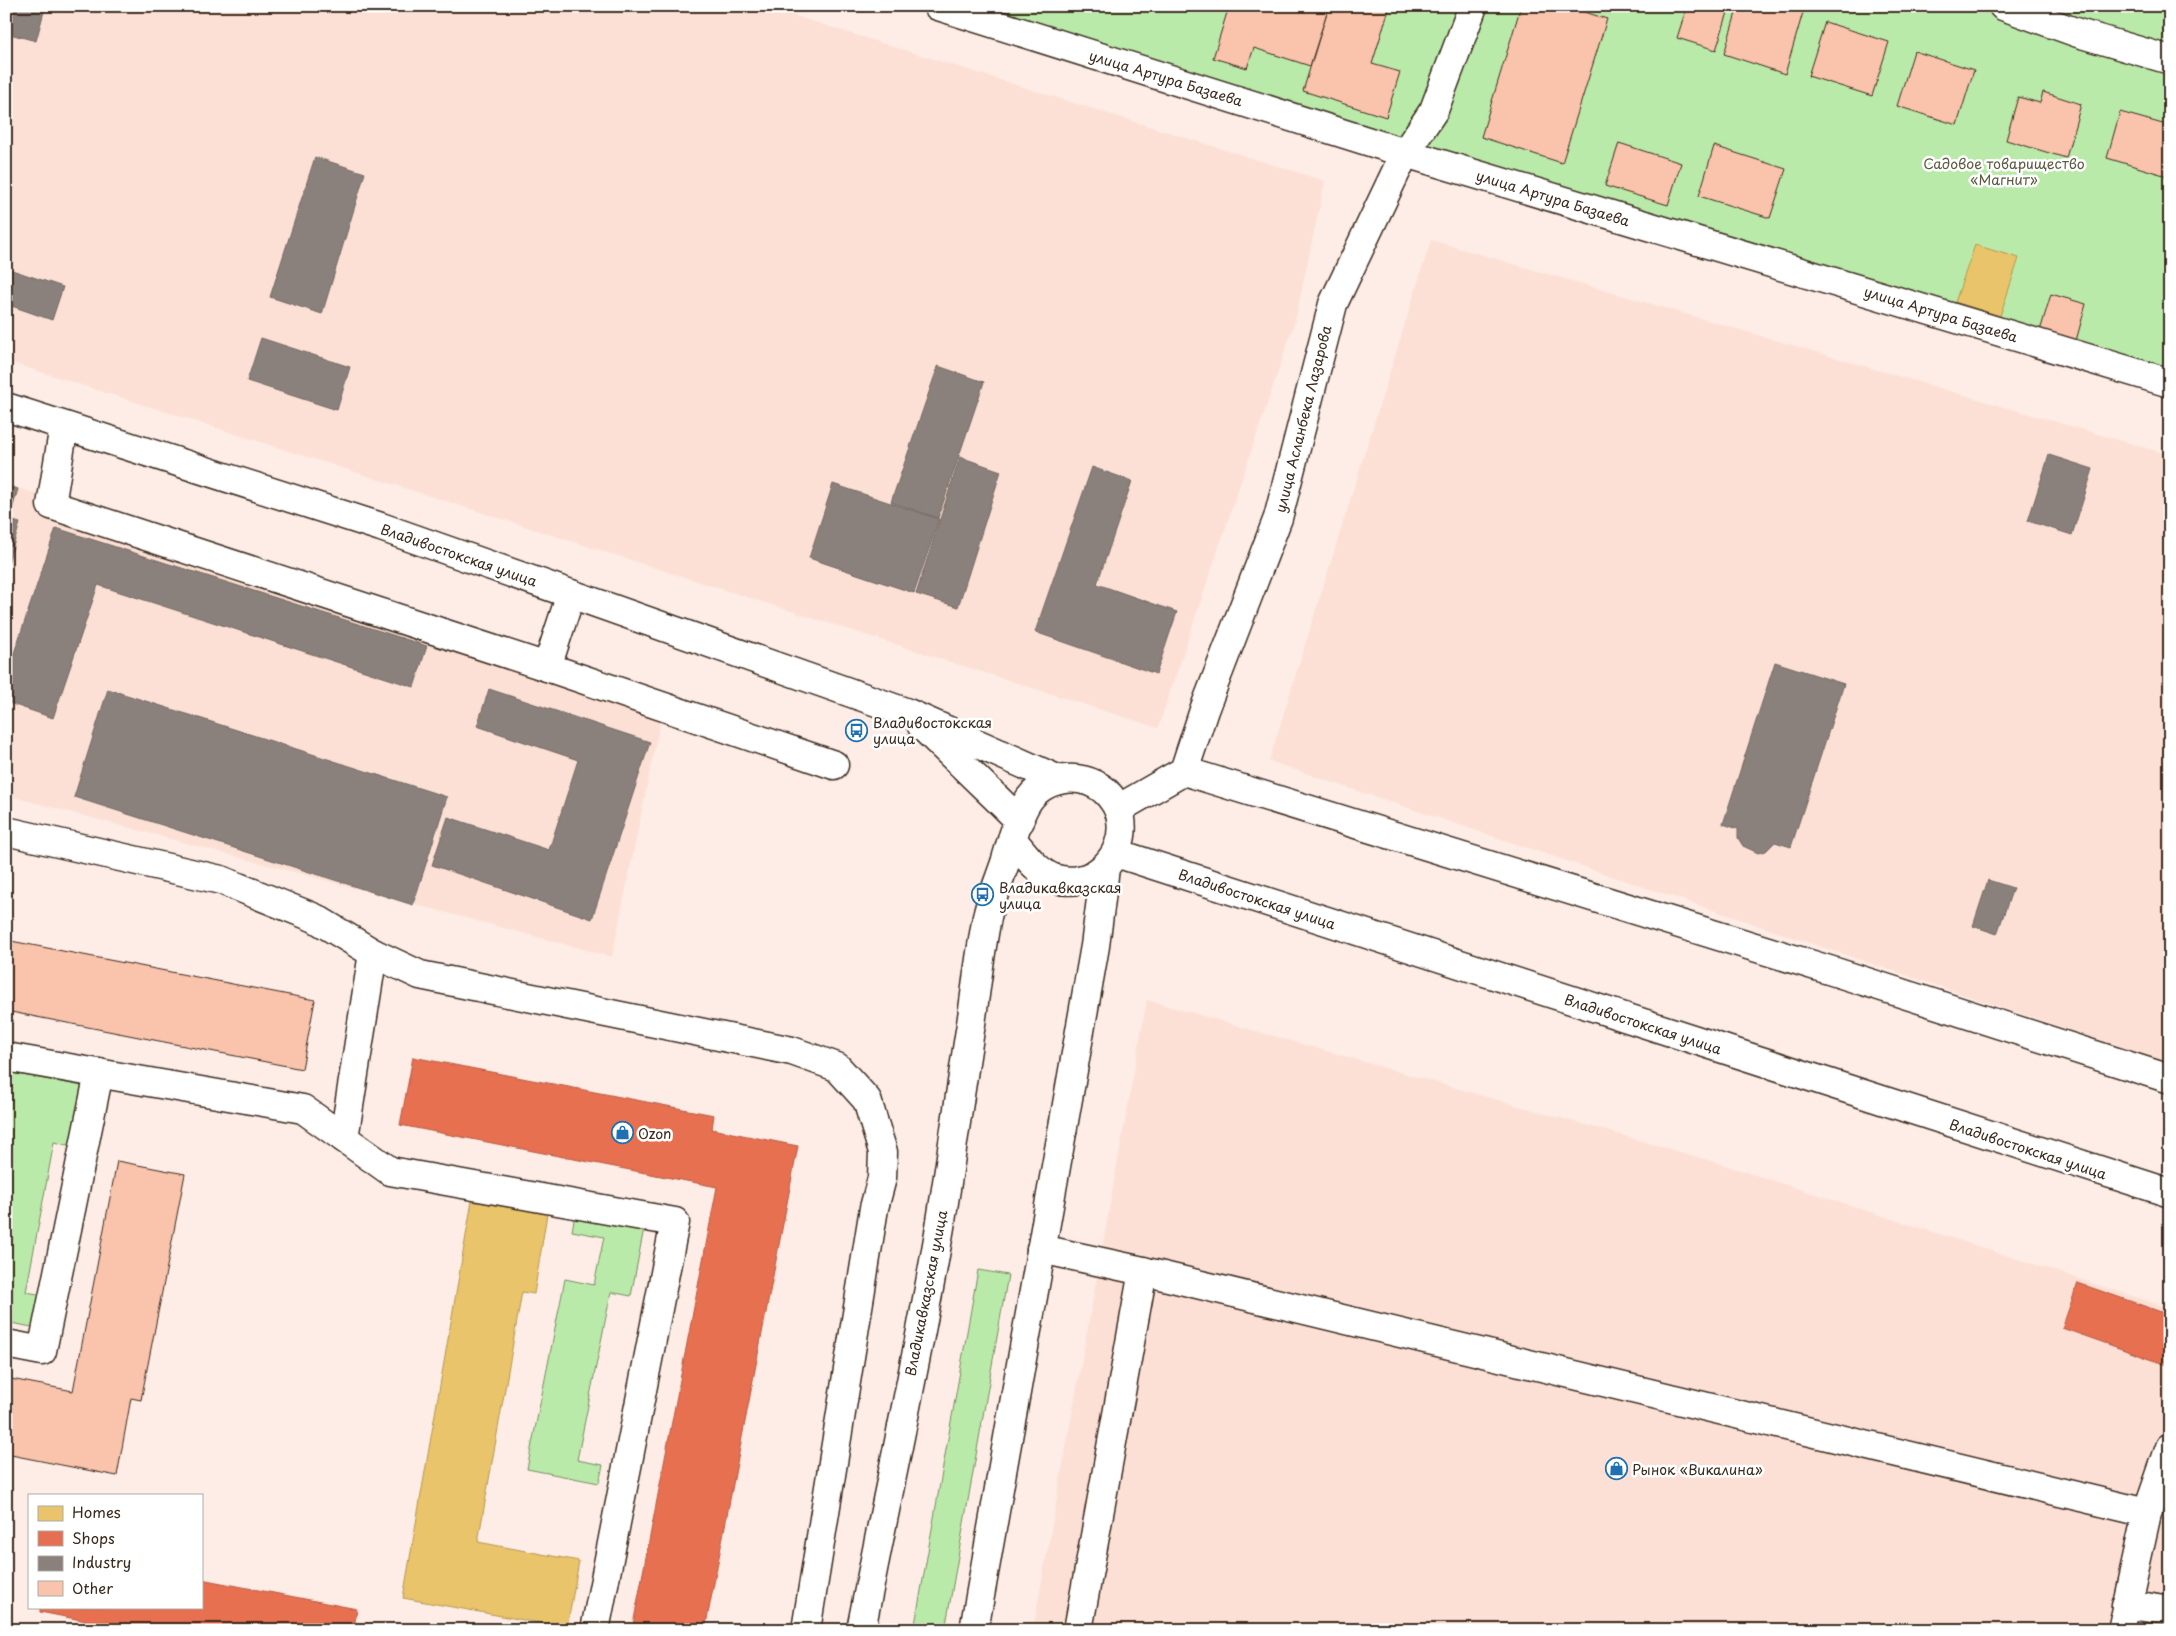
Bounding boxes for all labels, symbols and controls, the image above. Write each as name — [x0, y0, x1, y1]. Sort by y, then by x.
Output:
street label: улица Артура Базаева — [1087, 45, 1246, 111]
park label: Садовое товарищество «Магнит» — [1923, 153, 2085, 190]
street label: улица Артура Базаева — [1474, 165, 1633, 231]
street label: улица Артура Базаева — [1862, 281, 2021, 347]
street label: улица Асланбека Лазарова — [1270, 323, 1337, 515]
street label: Владивостокская улица — [378, 518, 540, 592]
place label: Владивостокская улица — [873, 712, 992, 749]
bus stop icon: Владивостокская улица — [845, 718, 869, 742]
street label: Владивостокская улица — [1176, 864, 1339, 934]
place label: Владикавказская улица — [999, 877, 1122, 914]
bus stop icon: Владикавказская улица — [971, 883, 995, 907]
street label: Владивостокская улица — [1562, 989, 1725, 1059]
street label: Владивостокская улица — [1947, 1114, 2110, 1184]
shop icon: Ozon — [610, 1121, 634, 1145]
place label: Ozon — [638, 1123, 671, 1144]
street label: Владикавказская улица — [900, 1208, 952, 1378]
shop icon: Рынок «Викалина» — [1604, 1457, 1628, 1481]
place label: Рынок «Викалина» — [1632, 1459, 1763, 1480]
legend — [28, 1494, 202, 1608]
text: Homes — [72, 1500, 121, 1523]
text: Shops — [72, 1526, 115, 1549]
text: Industry — [72, 1550, 131, 1573]
text: Other — [72, 1576, 113, 1599]

